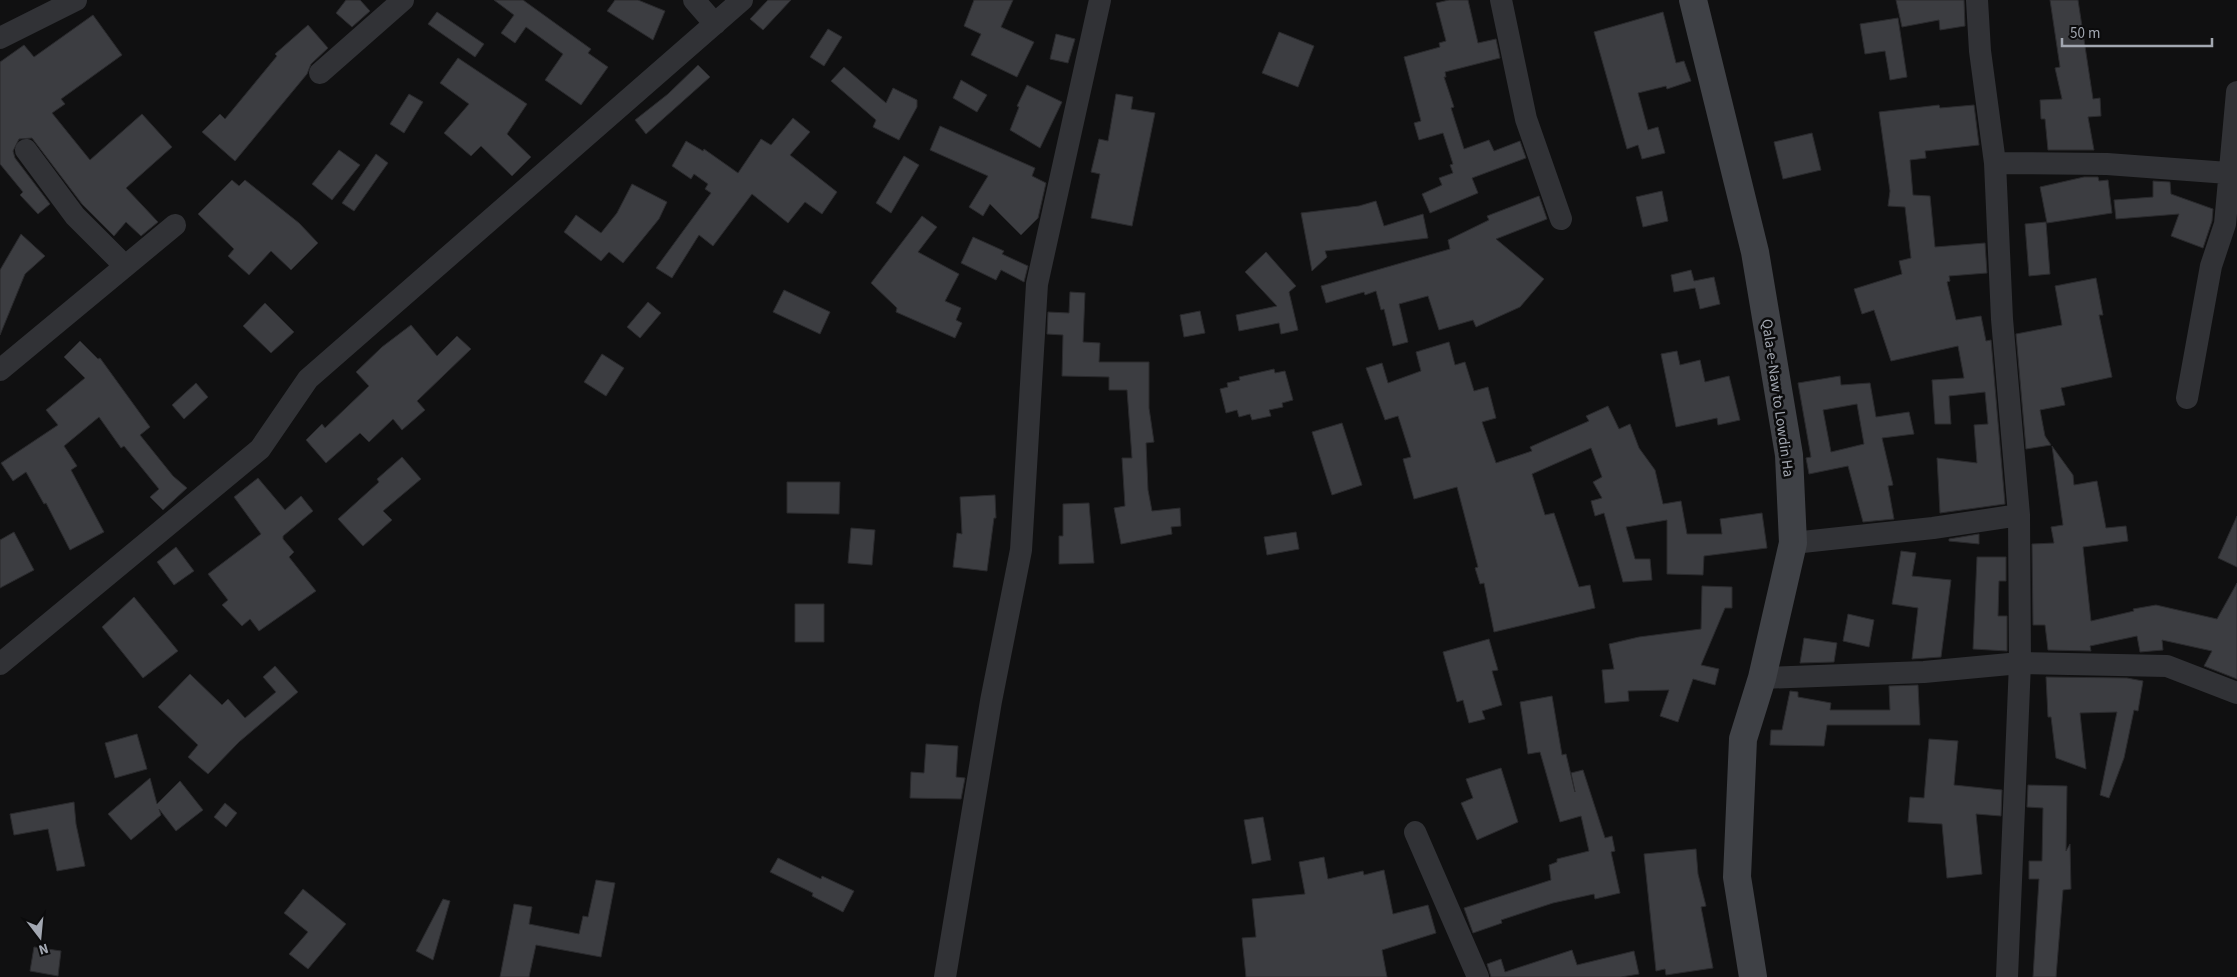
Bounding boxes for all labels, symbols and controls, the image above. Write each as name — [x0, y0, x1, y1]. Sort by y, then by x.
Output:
scale bar — [2062, 15, 2212, 47]
text: 50 m — [2070, 23, 2100, 44]
street label: Qala-e-Naw to Lowdin Ha — [1756, 318, 1799, 478]
north arrow — [15, 912, 65, 962]
text: N — [36, 938, 51, 959]

